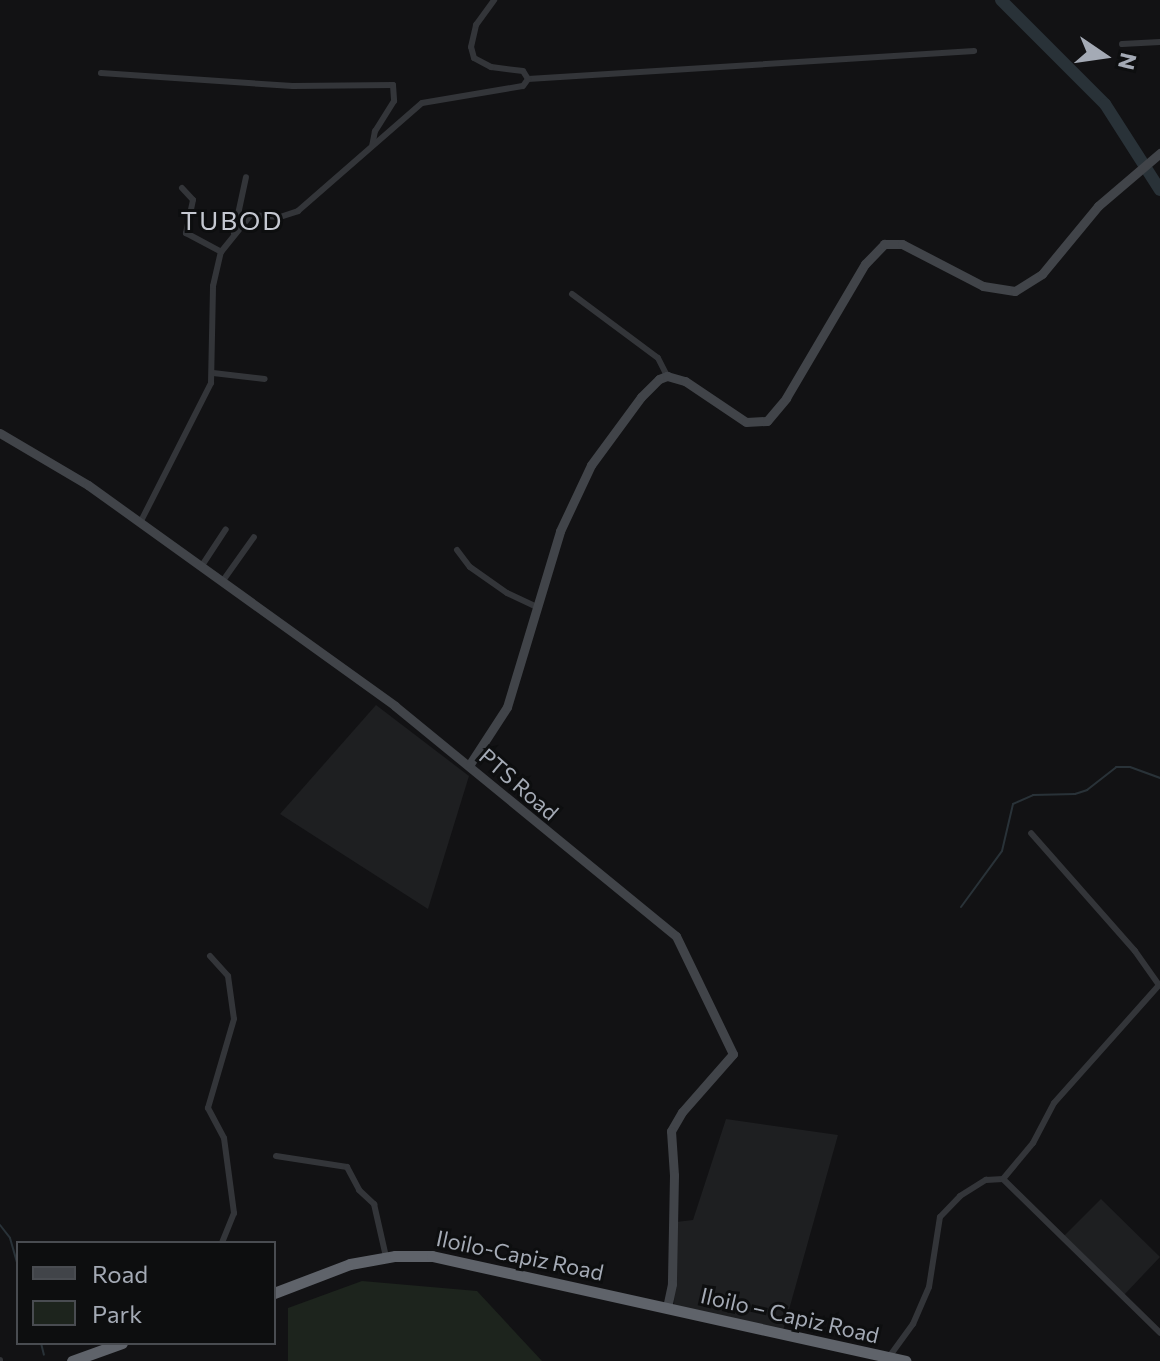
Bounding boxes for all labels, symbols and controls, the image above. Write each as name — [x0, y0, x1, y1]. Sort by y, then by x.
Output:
north arrow — [1064, 16, 1144, 96]
text: N — [1113, 50, 1143, 73]
district label: TUBOD — [181, 204, 283, 236]
street label: PTS Road — [474, 742, 564, 826]
street label: Iloilo-Capiz Road — [434, 1224, 606, 1286]
legend — [16, 1241, 276, 1345]
text: Road — [92, 1259, 148, 1288]
street label: Iloilo – Capiz Road — [698, 1282, 882, 1348]
text: Park — [92, 1299, 142, 1328]

